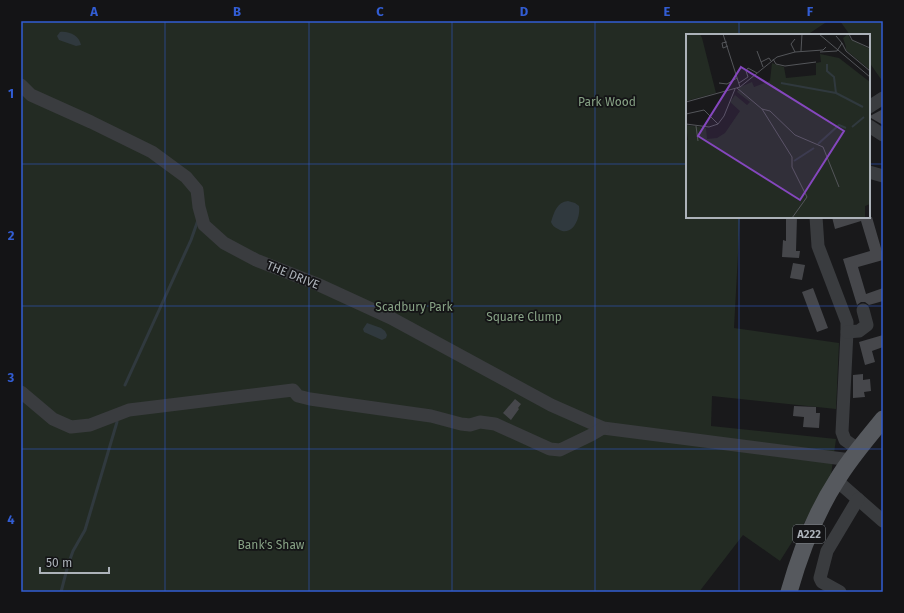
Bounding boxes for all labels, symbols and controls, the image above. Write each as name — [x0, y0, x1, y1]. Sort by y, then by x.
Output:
text: A — [89, 4, 98, 19]
text: B — [233, 4, 241, 19]
text: C — [376, 4, 384, 19]
text: D — [520, 4, 529, 19]
text: E — [664, 4, 671, 19]
text: F — [807, 4, 814, 19]
inset map — [686, 34, 870, 218]
text: 1 — [8, 86, 14, 101]
park label: Park Wood — [578, 95, 636, 109]
text: 2 — [8, 228, 15, 243]
street label: THE DRIVE — [265, 258, 321, 292]
park label: Scadbury Park — [375, 300, 454, 314]
park label: Square Clump — [486, 310, 562, 324]
text: 3 — [7, 370, 15, 385]
text: 4 — [7, 512, 15, 527]
road number: A222 — [793, 525, 825, 543]
park label: Bank's Shaw — [238, 538, 305, 552]
scale bar — [40, 549, 109, 575]
text: 50 m — [46, 556, 72, 570]

